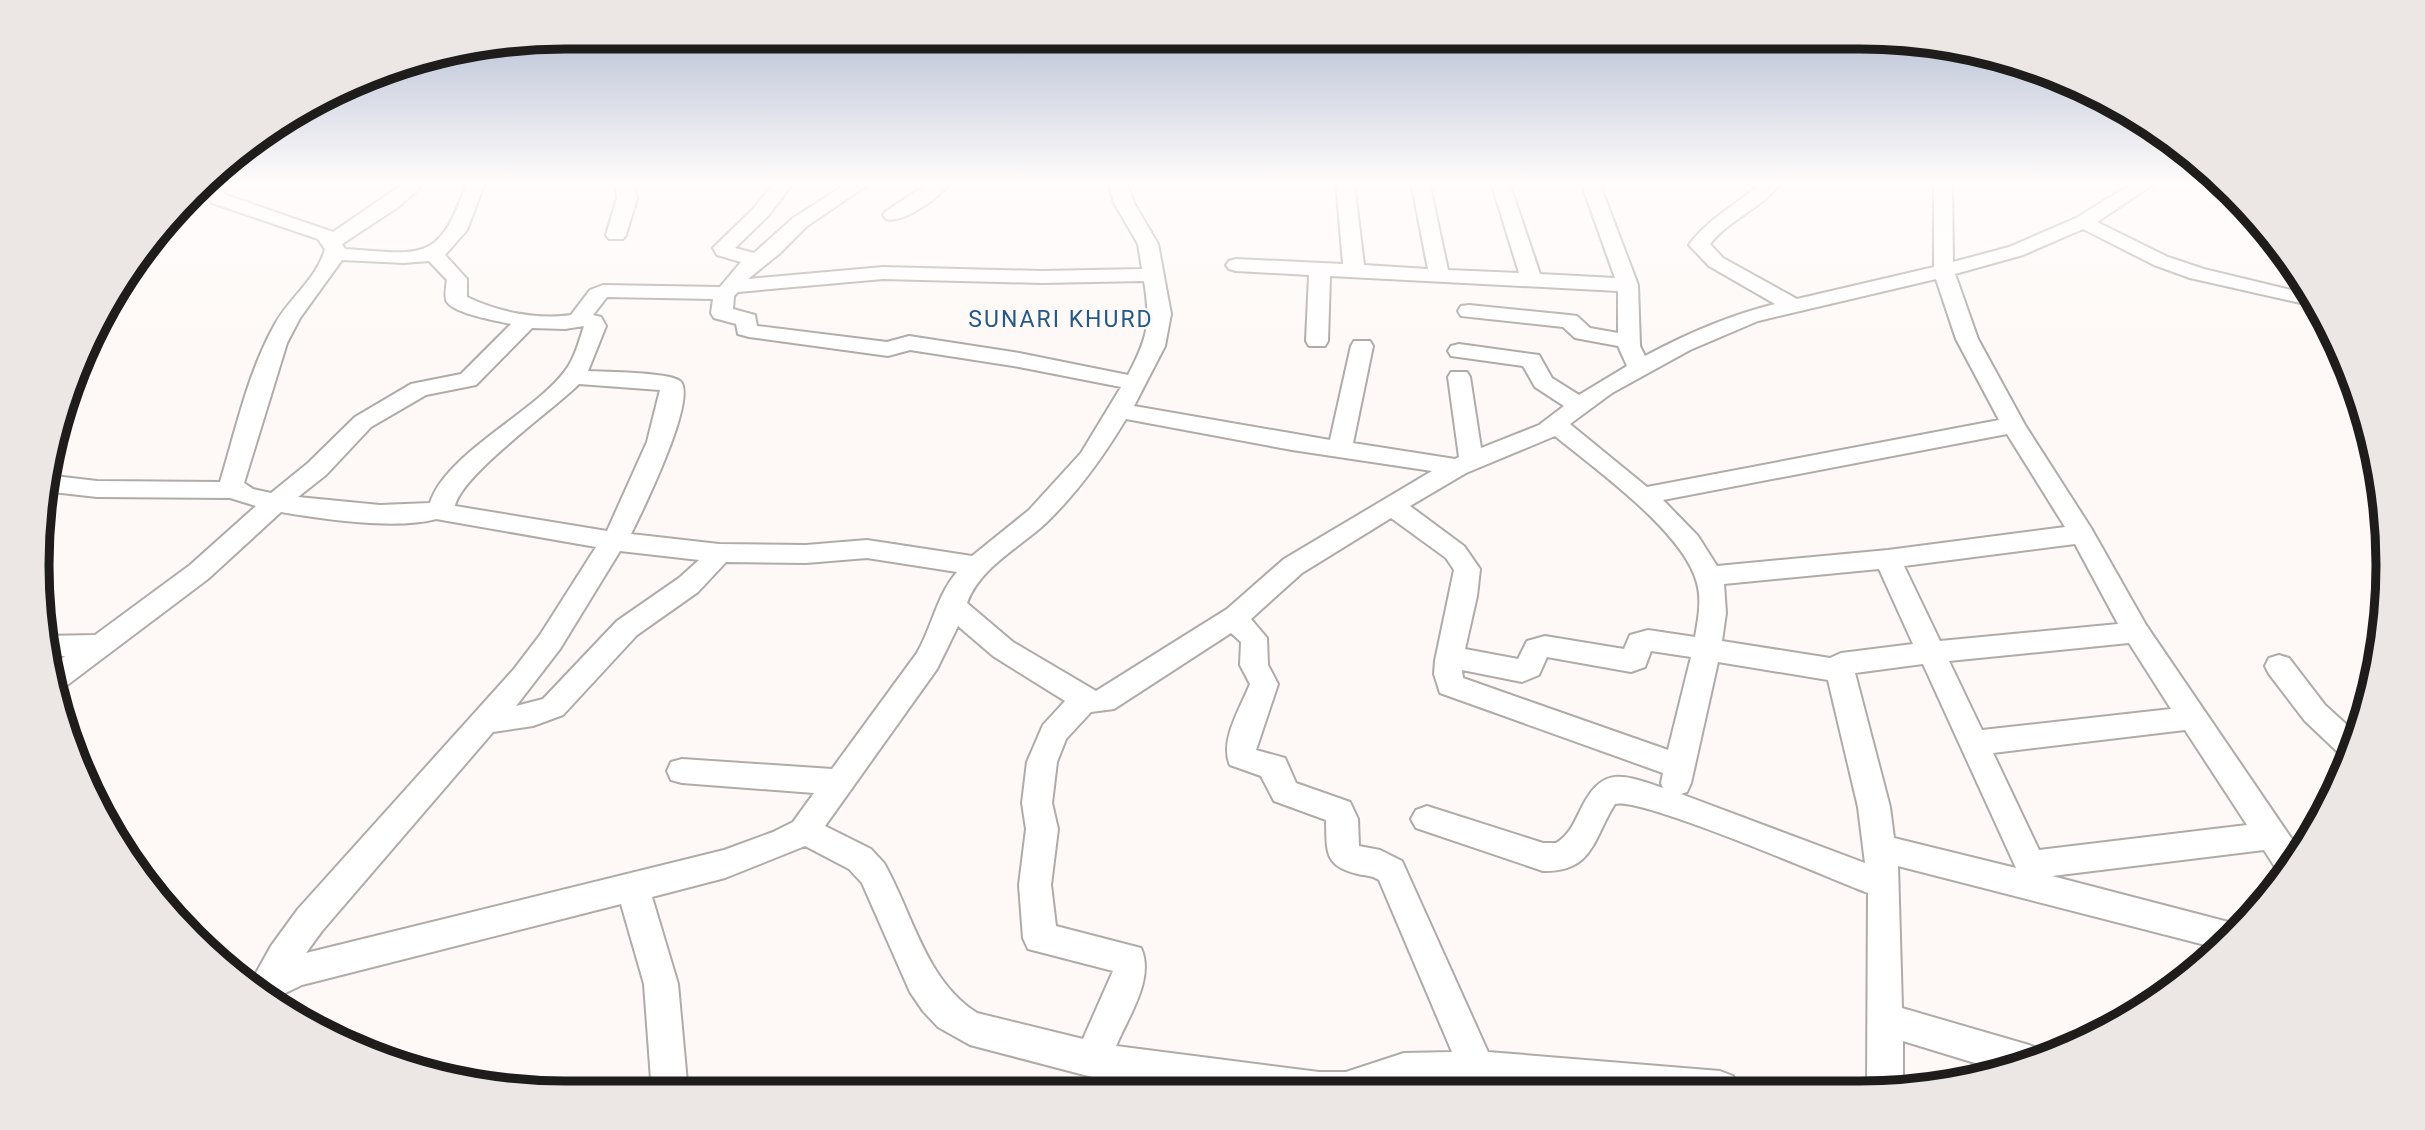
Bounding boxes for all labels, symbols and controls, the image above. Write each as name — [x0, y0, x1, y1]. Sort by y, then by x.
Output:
district label: SUNARI KHURD — [968, 306, 1154, 333]

